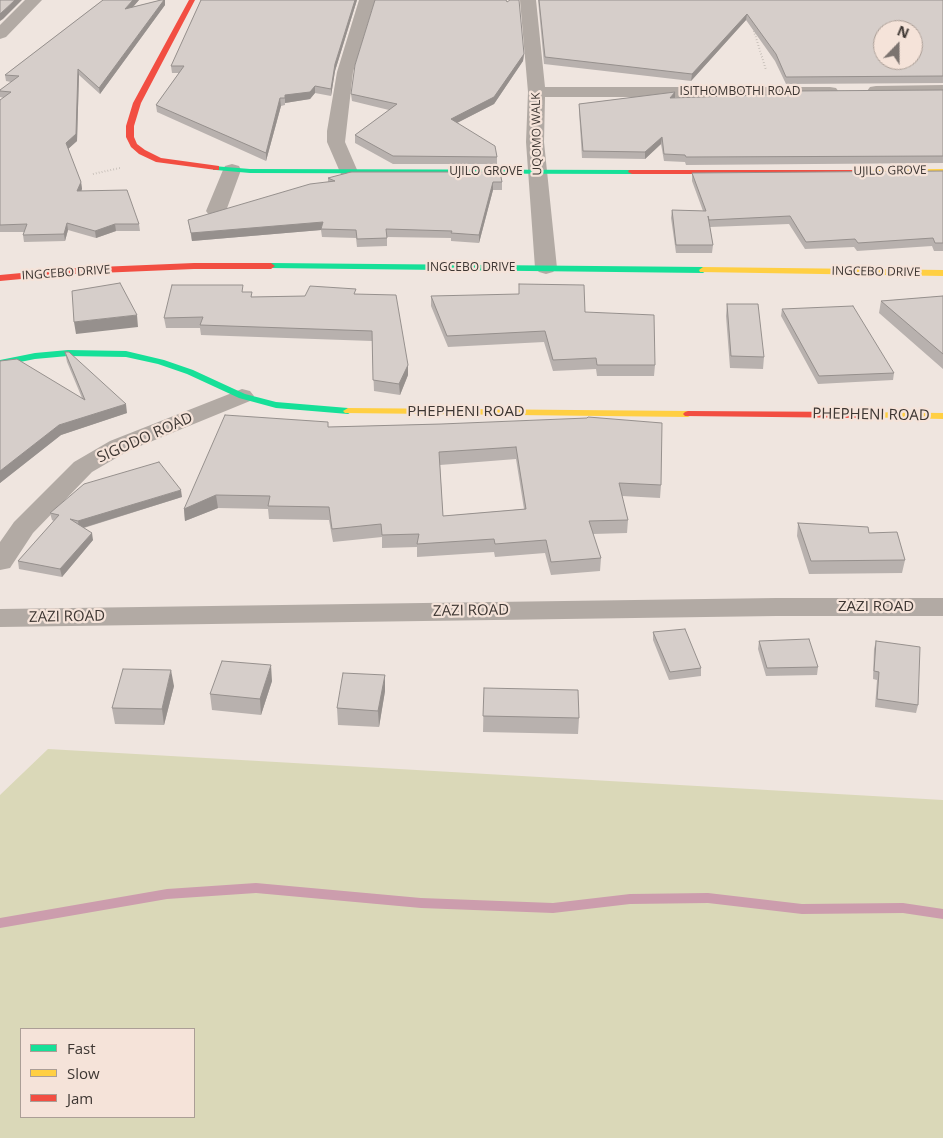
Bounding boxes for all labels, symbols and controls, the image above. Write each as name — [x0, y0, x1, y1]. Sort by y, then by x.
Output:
north arrow — [873, 20, 923, 70]
text: N — [895, 21, 912, 42]
street label: ISITHOMBOTHI ROAD — [680, 85, 800, 99]
street label: UQOMO WALK — [529, 92, 545, 176]
street label: UJILO GROVE — [853, 163, 927, 179]
street label: UJILO GROVE — [449, 165, 523, 179]
street label: INGCEBO DRIVE — [427, 261, 515, 275]
street label: INGCEBO DRIVE — [21, 263, 111, 283]
street label: INGCEBO DRIVE — [831, 264, 921, 280]
street label: PHEPHENI ROAD — [407, 403, 525, 421]
street label: PHEPHENI ROAD — [812, 405, 930, 425]
street label: SIGODO ROAD — [94, 409, 196, 467]
street label: ZAZI ROAD — [838, 598, 914, 616]
street label: ZAZI ROAD — [433, 601, 509, 621]
street label: ZAZI ROAD — [29, 607, 105, 627]
legend — [20, 1028, 195, 1118]
text: Fast — [67, 1038, 96, 1058]
text: Slow — [67, 1063, 100, 1083]
text: Jam — [67, 1088, 93, 1108]

